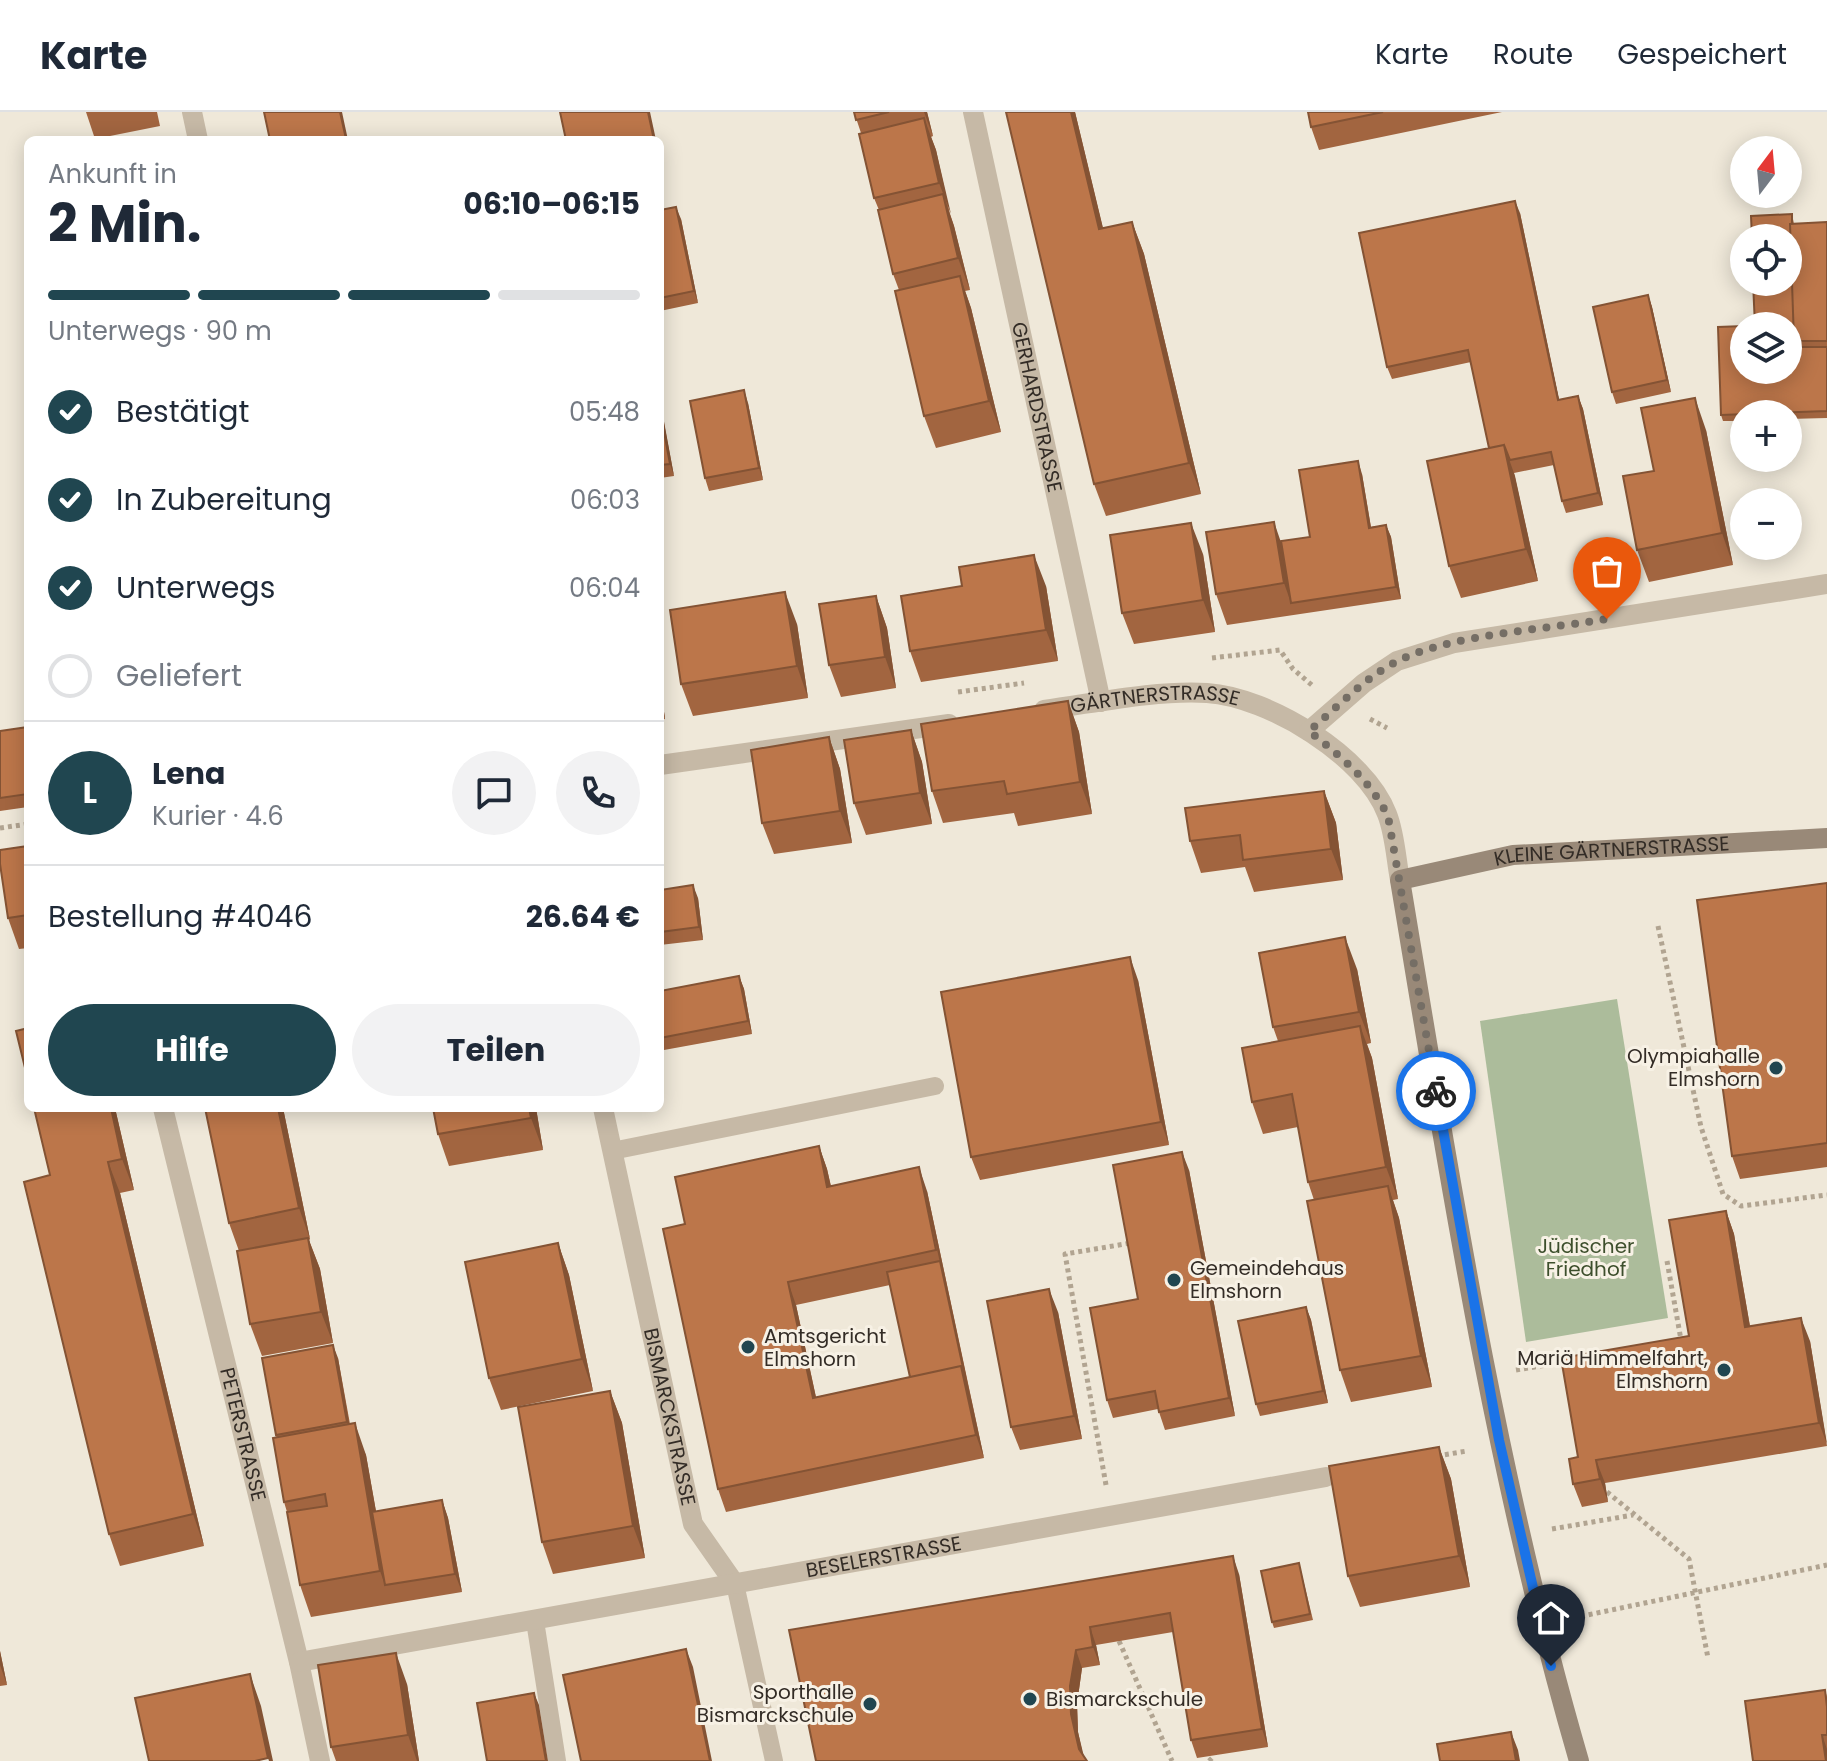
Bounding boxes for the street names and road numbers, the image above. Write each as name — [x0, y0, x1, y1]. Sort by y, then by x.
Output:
street label: GERHARDSTRASSE — [1005, 319, 1069, 495]
street label: GÄRTNERSTRASSE — [1068, 678, 1243, 720]
street label: KLEINE GÄRTNERSTRASSE — [1491, 829, 1730, 873]
street label: BISMARCKSTRASSE — [637, 1325, 703, 1508]
street label: PETERSTRASSE — [213, 1364, 273, 1504]
street label: BESELERSTRASSE — [804, 1529, 964, 1584]

